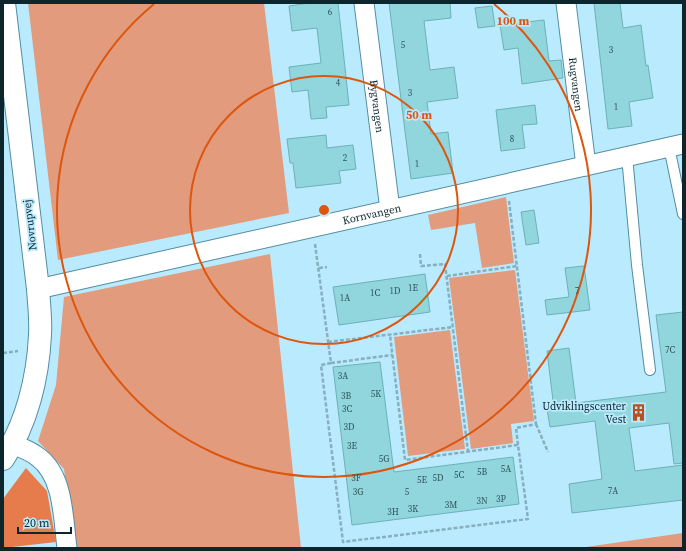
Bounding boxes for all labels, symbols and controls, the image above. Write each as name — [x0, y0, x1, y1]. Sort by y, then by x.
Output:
house number: 6 — [328, 6, 333, 18]
text: 100 m — [497, 13, 530, 29]
house number: 5 — [401, 39, 406, 51]
house number: 3 — [609, 44, 614, 56]
street label: Rugvangen — [565, 56, 587, 113]
house number: 4 — [336, 77, 341, 89]
street label: Bygvangen — [366, 79, 388, 134]
house number: 3 — [408, 87, 413, 99]
house number: 1 — [614, 101, 618, 113]
text: 50 m — [406, 107, 432, 123]
house number: 8 — [510, 133, 515, 145]
house number: 2 — [343, 152, 348, 164]
house number: 1 — [415, 158, 419, 170]
street label: Novrupvej — [19, 199, 41, 251]
street label: Kornvangen — [341, 200, 403, 228]
centre of rings — [317, 203, 331, 217]
house number: 1E — [408, 282, 419, 294]
house number: 1D — [390, 285, 400, 297]
house number: 7 — [575, 285, 580, 297]
house number: 1C — [370, 287, 380, 299]
house number: 1A — [340, 292, 350, 304]
house number: 7C — [665, 344, 675, 356]
house number: 3A — [338, 370, 348, 382]
house number: 5K — [371, 388, 381, 400]
house number: 3B — [341, 390, 351, 402]
place label: Udviklingscenter Vest — [542, 399, 626, 427]
building icon: Udviklingscenter Vest — [629, 402, 649, 422]
house number: 3C — [342, 403, 352, 415]
house number: 3D — [344, 421, 354, 433]
house number: 3E — [347, 440, 358, 452]
house number: 5G — [379, 453, 389, 465]
house number: 5A — [501, 463, 511, 475]
house number: 5B — [477, 466, 487, 478]
house number: 5C — [454, 469, 464, 481]
house number: 3F — [351, 472, 361, 484]
house number: 5D — [433, 472, 443, 484]
house number: 5E — [417, 474, 428, 486]
house number: 7A — [608, 485, 618, 497]
house number: 3G — [353, 486, 363, 498]
house number: 5 — [405, 486, 410, 498]
house number: 3P — [496, 493, 507, 505]
house number: 3N — [476, 495, 488, 507]
house number: 3M — [445, 499, 457, 511]
house number: 3K — [408, 503, 418, 515]
house number: 3H — [387, 506, 399, 518]
scale bar — [18, 509, 71, 535]
text: 20 m — [24, 515, 50, 531]

